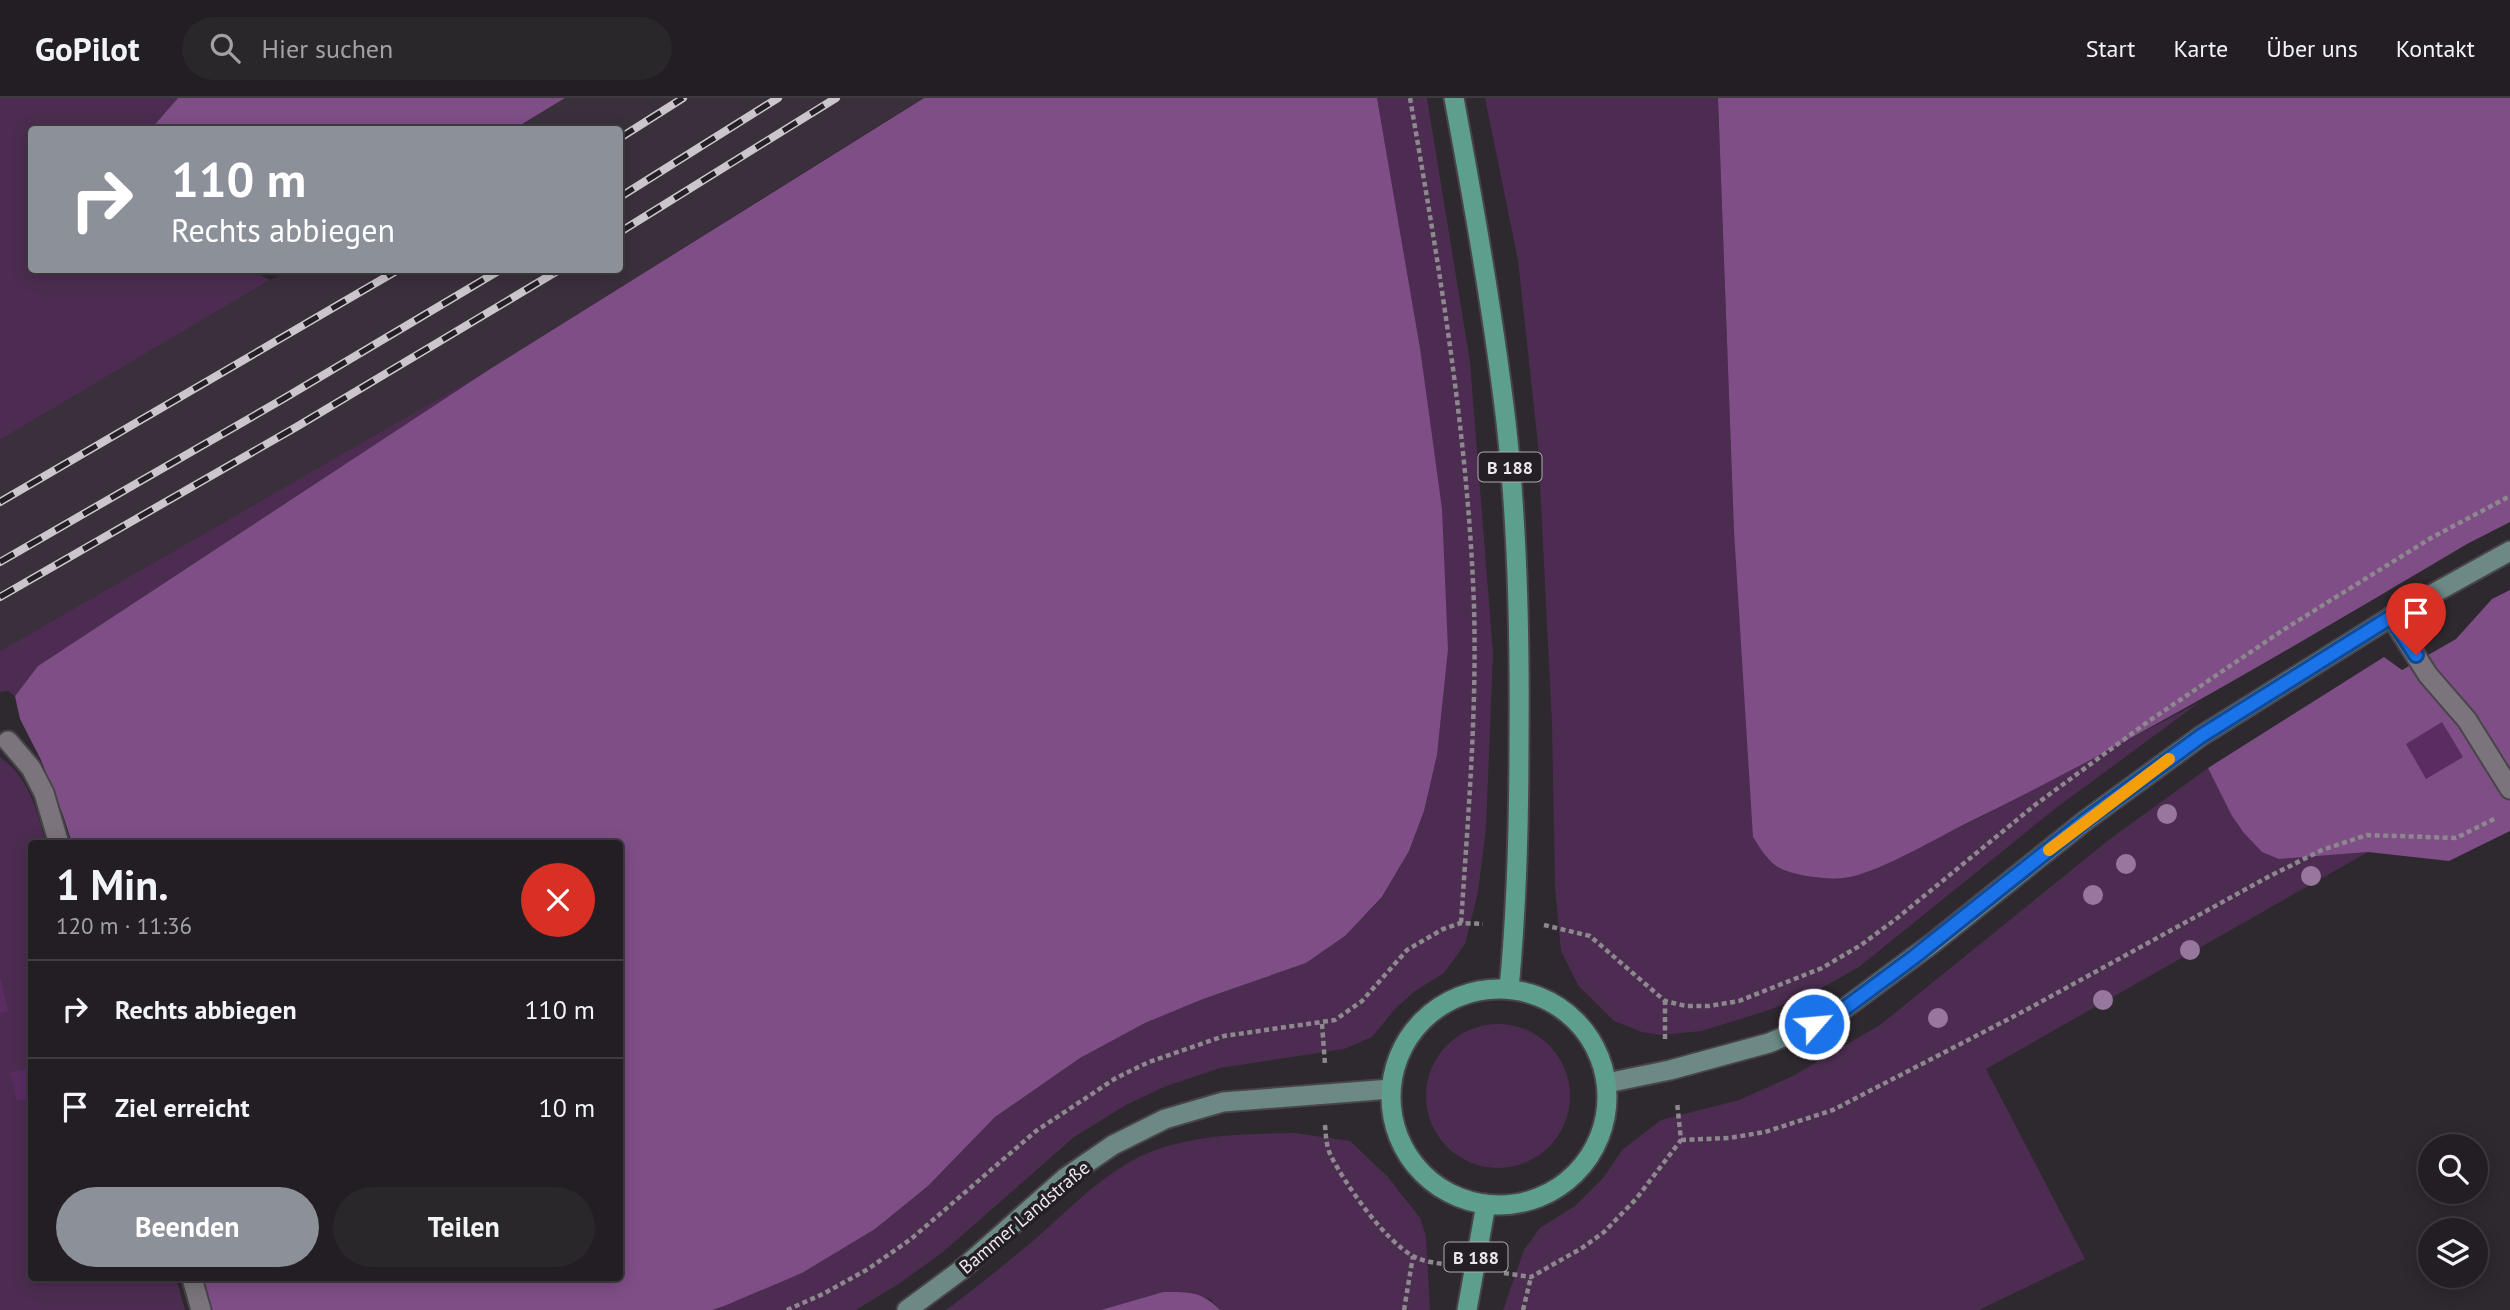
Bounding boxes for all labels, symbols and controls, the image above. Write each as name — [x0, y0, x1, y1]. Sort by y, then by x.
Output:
search box — [182, 17, 672, 80]
text: GoPilot — [35, 27, 140, 70]
icon: search — [206, 29, 244, 67]
text: Hier suchen — [262, 32, 393, 65]
text: Start — [2086, 33, 2135, 64]
text: Karte — [2173, 33, 2228, 64]
text: Über uns — [2266, 33, 2358, 64]
text: Kontakt — [2396, 33, 2475, 64]
text: 110 m — [171, 147, 306, 211]
icon: right — [56, 154, 147, 245]
text: Rechts abbiegen — [171, 209, 395, 251]
road number: B 188 — [1478, 452, 1542, 482]
pin — [2386, 583, 2446, 655]
icon: arrive — [2397, 594, 2435, 632]
text: 1 Min. — [56, 857, 169, 912]
button: close — [521, 863, 595, 937]
text: 120 m · 11:36 — [56, 911, 192, 940]
position arrow — [1777, 987, 1851, 1061]
icon: right — [56, 990, 94, 1028]
text: Rechts abbiegen — [115, 993, 297, 1026]
text: 110 m — [524, 993, 595, 1026]
icon: arrive — [56, 1088, 94, 1126]
text: Ziel erreicht — [115, 1091, 250, 1124]
text: 10 m — [539, 1091, 595, 1124]
map controls — [2418, 1134, 2488, 1288]
button: search — [2418, 1134, 2488, 1204]
street label: Bammer Landstraße — [954, 1155, 1094, 1279]
button: Beenden — [56, 1187, 319, 1267]
button: Teilen — [333, 1187, 595, 1267]
button: layers — [2418, 1218, 2488, 1288]
road number: B 188 — [1444, 1242, 1508, 1272]

